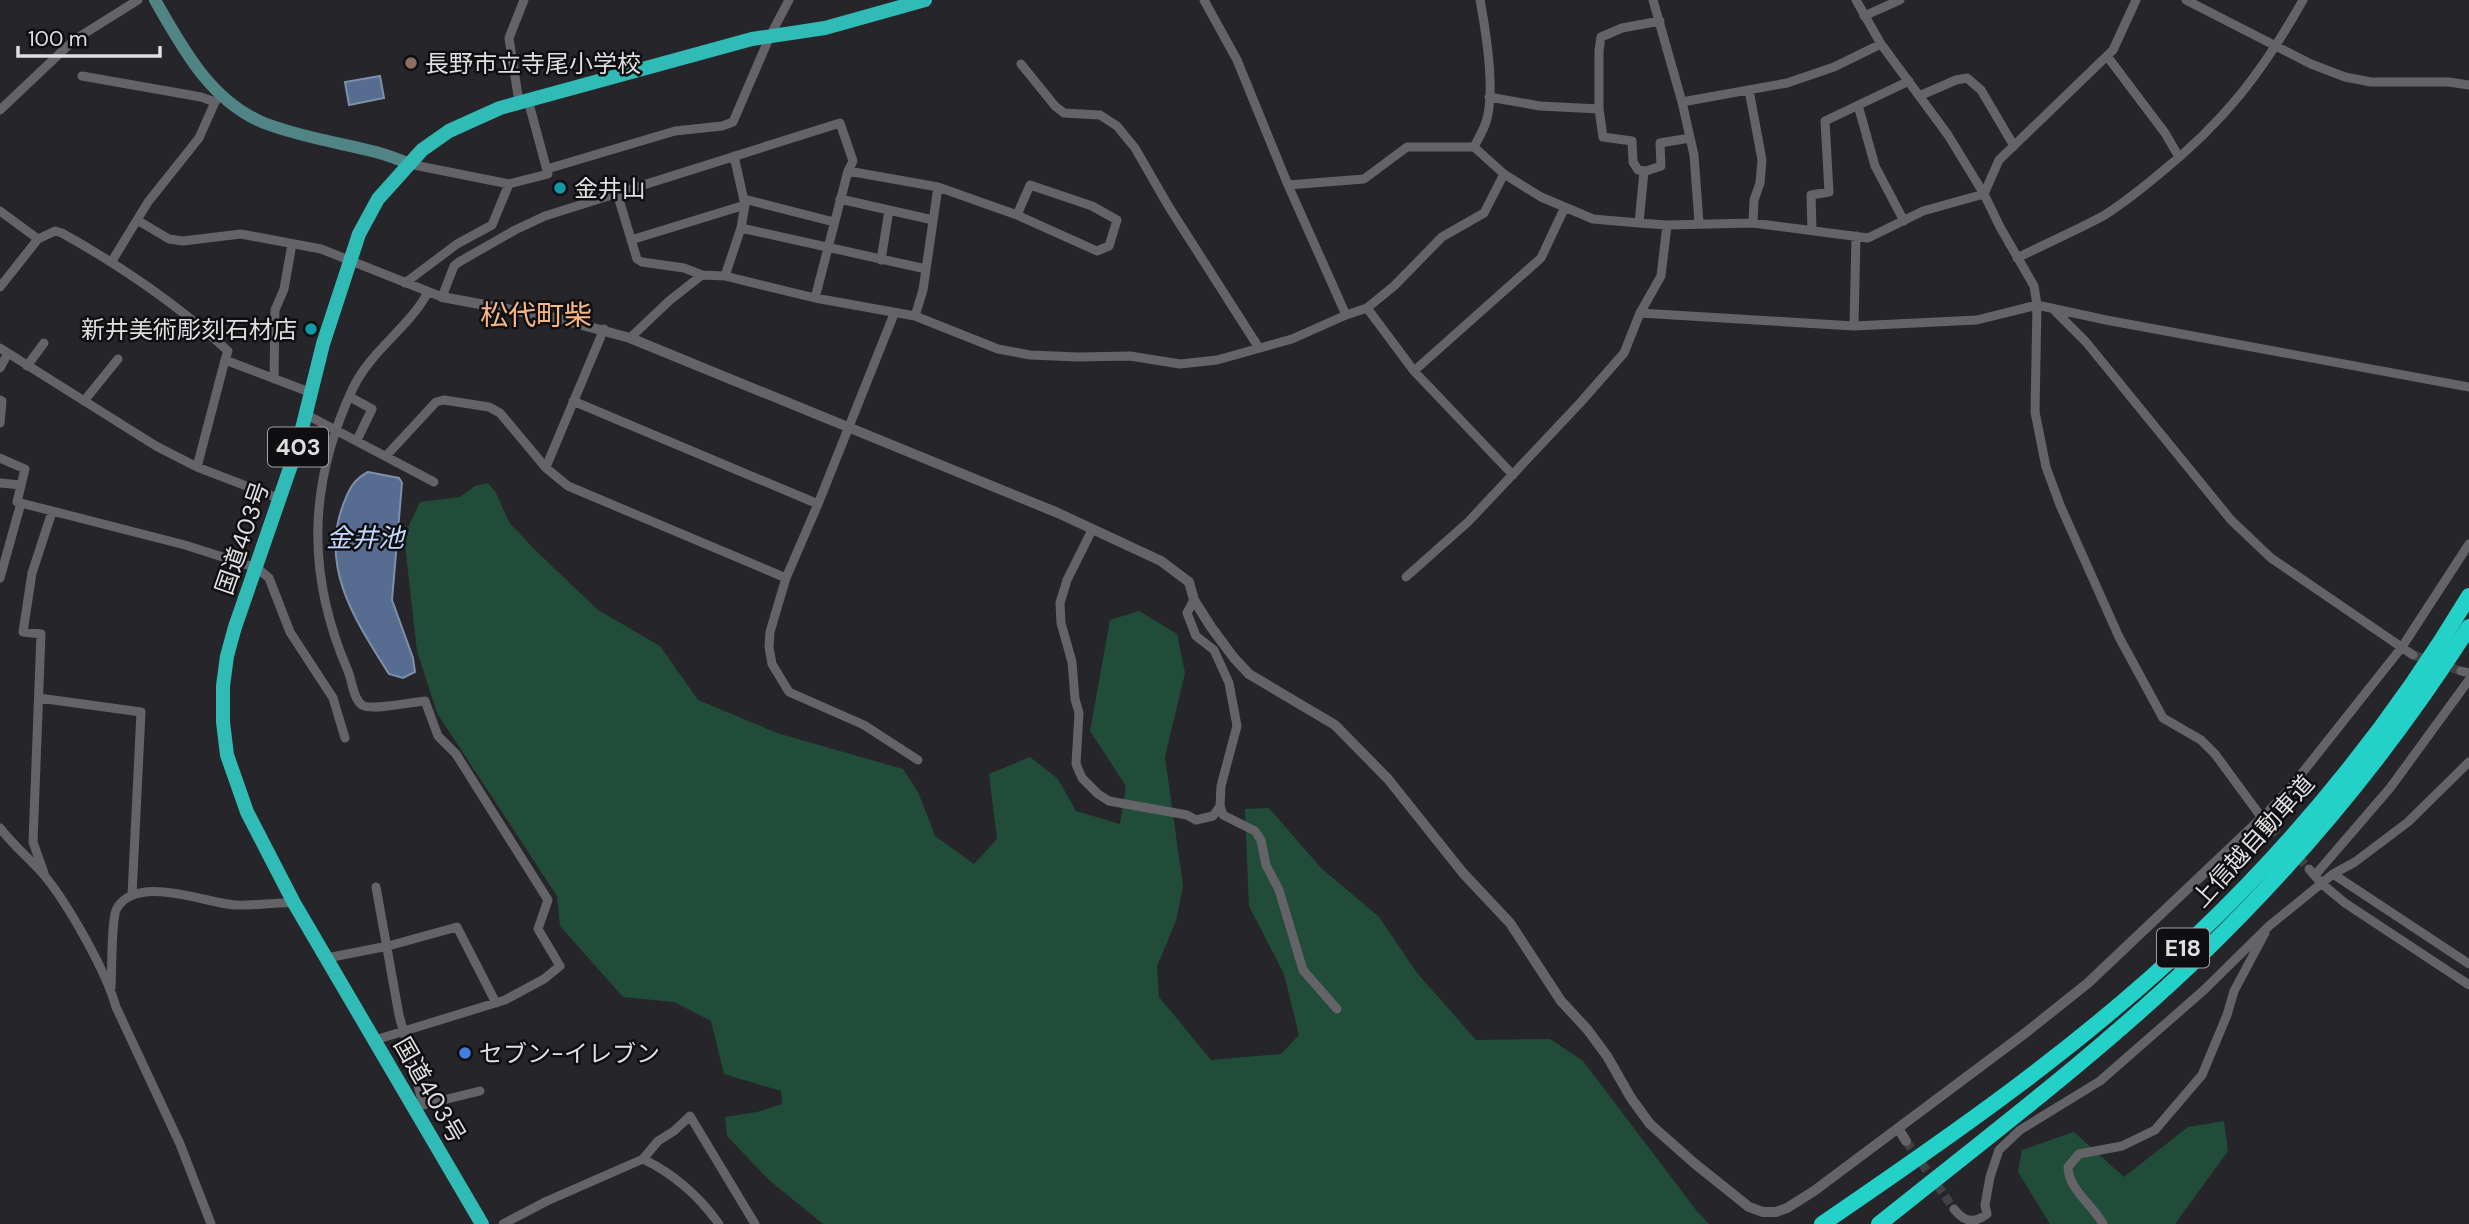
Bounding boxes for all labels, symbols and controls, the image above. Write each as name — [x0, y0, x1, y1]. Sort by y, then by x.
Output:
scale bar — [18, 14, 159, 58]
text: 100 m — [28, 25, 88, 53]
place label: 長野市立寺尾小学校 — [425, 48, 641, 79]
marker: 長野市立寺尾小学校 — [403, 55, 419, 71]
place label: 金井山 — [574, 173, 646, 204]
marker: 金井山 — [552, 180, 568, 196]
district label: 松代町柴 — [480, 297, 592, 334]
place label: 新井美術彫刻石材店 — [81, 314, 297, 345]
marker: 新井美術彫刻石材店 — [303, 321, 319, 337]
road number: 403 — [268, 428, 328, 466]
street label: 国道403号 — [208, 478, 276, 598]
water label: 金井池 — [326, 521, 407, 555]
street label: 上信越自動車道 — [2185, 768, 2321, 914]
road number: E18 — [2157, 928, 2209, 967]
street label: 国道403号 — [387, 1032, 473, 1148]
place label: セブン-イレブン — [479, 1038, 660, 1069]
marker: セブン-イレブン — [457, 1045, 473, 1061]

